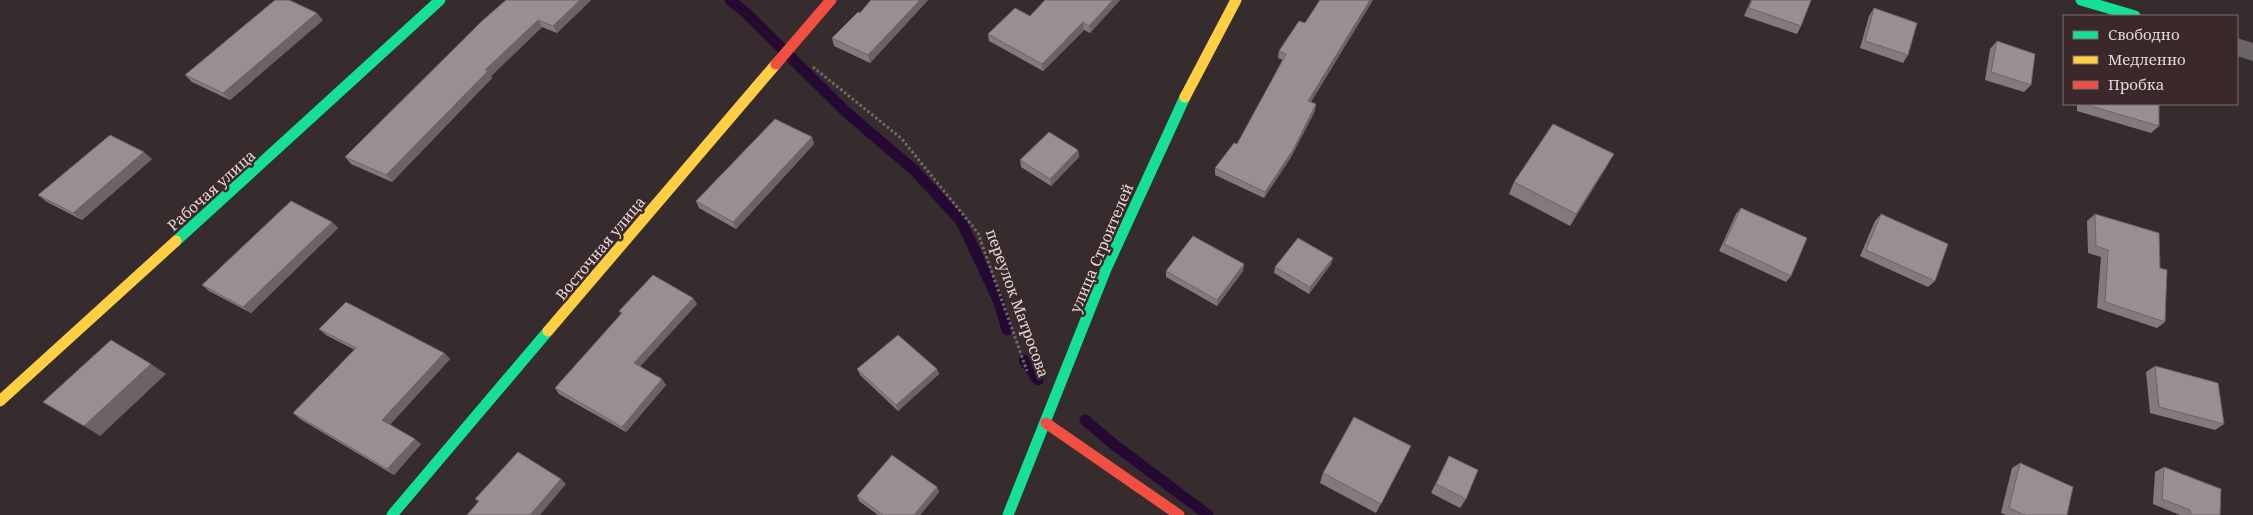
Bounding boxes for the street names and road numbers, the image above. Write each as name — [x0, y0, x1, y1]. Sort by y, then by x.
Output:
street label: Рабочая улица — [163, 145, 259, 235]
street label: улица Строителей — [1065, 180, 1137, 316]
street label: Восточная улица — [551, 192, 649, 304]
street label: переулок Матросова — [982, 226, 1054, 380]

